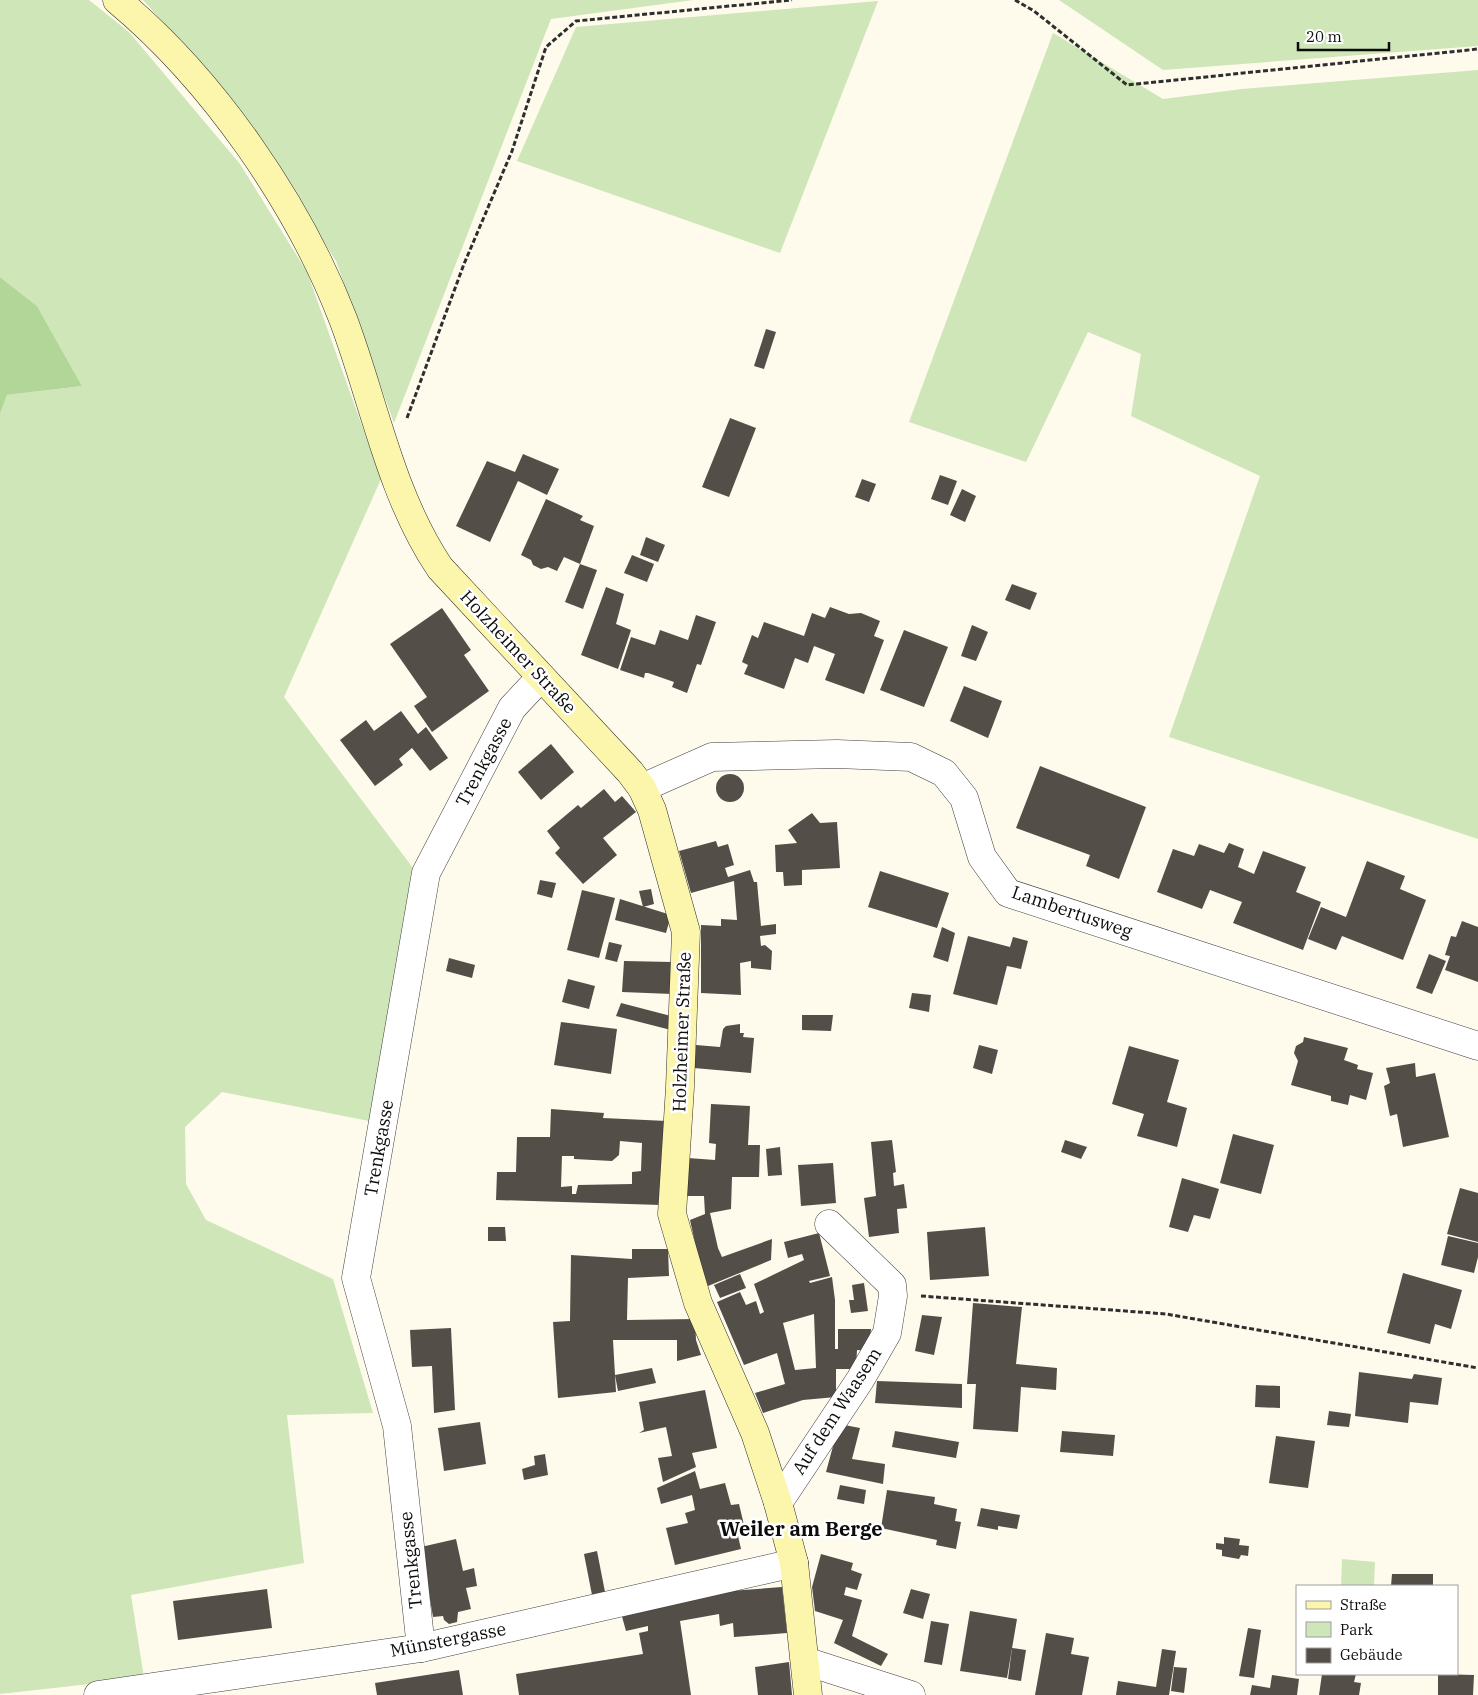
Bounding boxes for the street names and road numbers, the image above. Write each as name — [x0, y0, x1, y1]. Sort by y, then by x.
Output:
street label: Holzheimer Straße — [455, 585, 581, 718]
street label: Trenkgasse — [450, 713, 517, 810]
street label: Lambertusweg — [1009, 880, 1136, 943]
street label: Holzheimer Straße — [667, 951, 696, 1112]
street label: Trenkgasse — [359, 1098, 398, 1198]
street label: Auf dem Waasem — [787, 1343, 886, 1479]
street label: Trenkgasse — [394, 1510, 427, 1610]
street label: Münstergasse — [388, 1617, 508, 1662]

